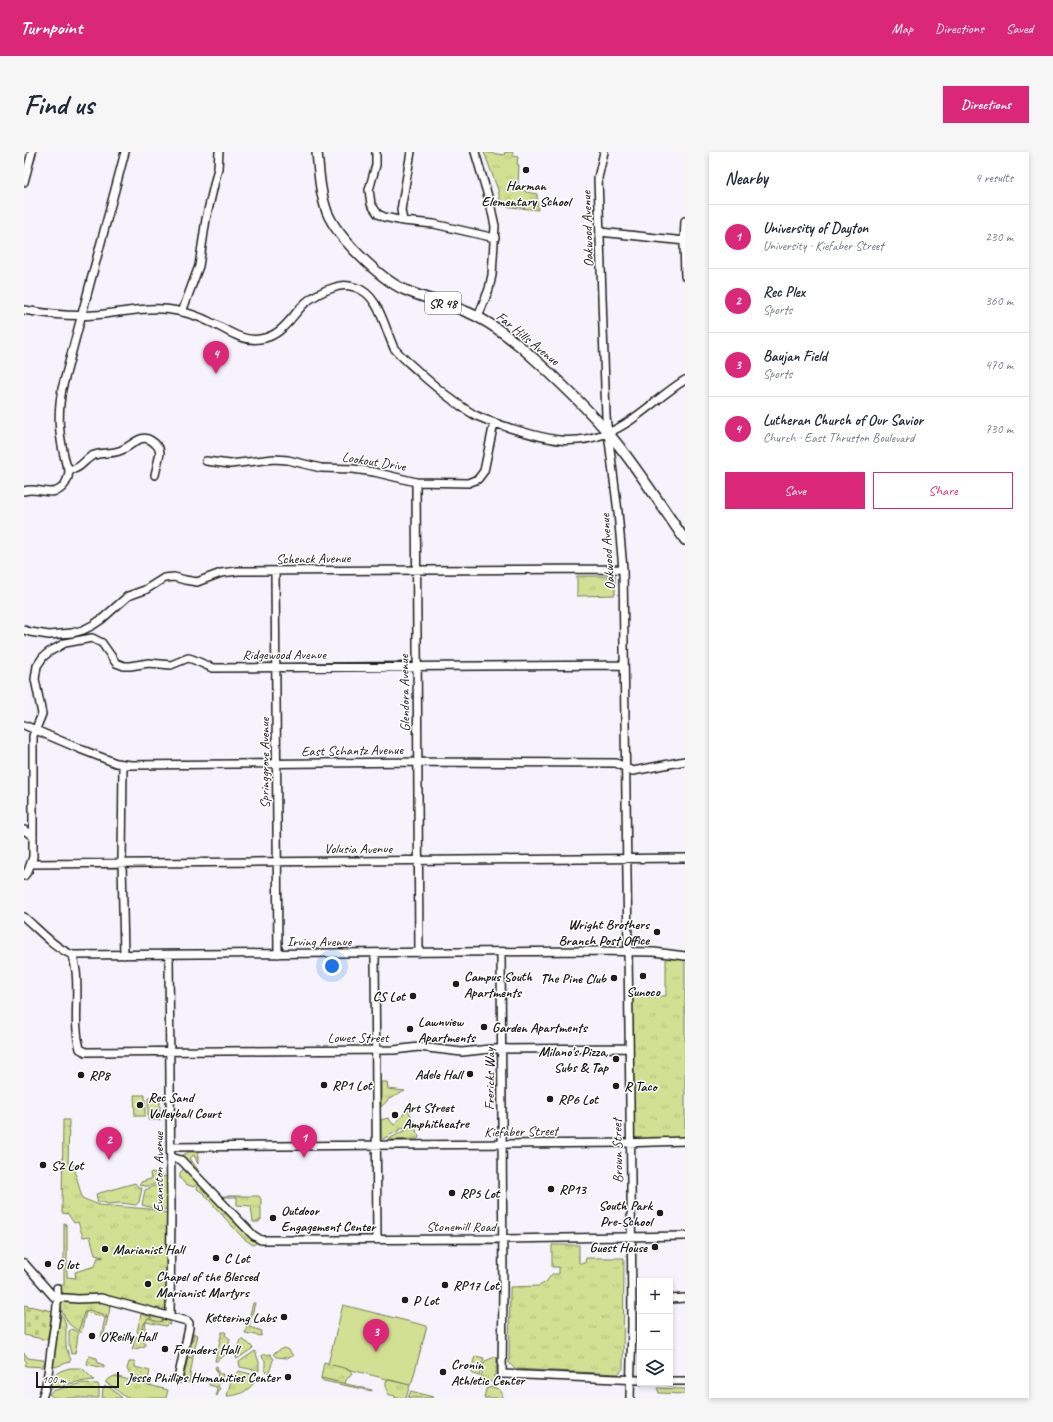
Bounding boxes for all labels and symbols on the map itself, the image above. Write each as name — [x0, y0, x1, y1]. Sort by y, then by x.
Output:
marker: Harman Elementary School — [521, 165, 531, 175]
place label: Harman Elementary School — [482, 177, 573, 210]
street label: Oakwood Avenue — [578, 189, 597, 267]
road number: SR 48 — [425, 292, 461, 314]
street label: Far Hills Avenue — [493, 308, 564, 370]
pin: 4 — [203, 341, 229, 374]
street label: Lookout Drive — [341, 448, 408, 475]
street label: Oakwood Avenue — [596, 512, 619, 591]
street label: Schenck Avenue — [276, 549, 352, 568]
street label: Ridgewood Avenue — [242, 646, 327, 663]
street label: Glendora Avenue — [395, 653, 414, 732]
street label: Springgrove Avenue — [256, 716, 273, 808]
street label: East Schantz Avenue — [301, 741, 405, 760]
street label: Volusia Avenue — [324, 840, 393, 857]
place label: Wright Brothers Branch Post Office — [559, 916, 651, 949]
marker: Wright Brothers Branch Post Office — [652, 927, 662, 937]
street label: Irving Avenue — [287, 933, 353, 950]
your location — [322, 956, 342, 976]
place label: Campus South Apartments — [464, 968, 532, 1001]
place label: The Pine Club — [540, 970, 608, 987]
marker: Sunoco — [638, 971, 648, 981]
marker: The Pine Club — [609, 973, 619, 983]
marker: Campus South Apartments — [451, 979, 461, 989]
place label: Sunoco — [626, 983, 661, 1000]
place label: CS Lot — [373, 988, 406, 1005]
marker: CS Lot — [408, 991, 418, 1001]
place label: Lawnview Apartments — [418, 1013, 477, 1046]
place label: Garden Apartments — [492, 1019, 589, 1036]
marker: Garden Apartments — [479, 1022, 489, 1032]
marker: Lawnview Apartments — [405, 1024, 415, 1034]
street label: Lowes Street — [328, 1029, 390, 1046]
place label: Milano's Pizza, Subs & Tap — [538, 1043, 610, 1076]
street label: Frericks Way — [481, 1047, 498, 1110]
marker: Milano's Pizza, Subs & Tap — [611, 1054, 621, 1064]
place label: Adele Hall — [415, 1066, 466, 1083]
place label: RP8 — [89, 1067, 111, 1084]
marker: Adele Hall — [465, 1069, 475, 1079]
marker: RP8 — [76, 1070, 86, 1080]
place label: RP1 Lot — [332, 1077, 373, 1094]
place label: R Taco — [624, 1078, 659, 1095]
marker: RP1 Lot — [319, 1080, 329, 1090]
marker: R Taco — [611, 1081, 621, 1091]
place label: Rec Sand Volleyball Court — [148, 1089, 223, 1122]
place label: RP6 Lot — [558, 1091, 599, 1108]
marker: RP6 Lot — [545, 1094, 555, 1104]
place label: Art Street Amphitheatre — [403, 1099, 470, 1132]
marker: Rec Sand Volleyball Court — [135, 1100, 145, 1110]
marker: Art Street Amphitheatre — [390, 1110, 400, 1120]
street label: Brown Street — [608, 1116, 627, 1183]
street label: Kiefaber Street — [484, 1122, 560, 1141]
pin: 1 — [291, 1125, 317, 1158]
pin: 2 — [96, 1127, 122, 1160]
street label: Evanston Avenue — [150, 1130, 167, 1212]
place label: S2 Lot — [51, 1157, 85, 1174]
marker: S2 Lot — [38, 1160, 48, 1170]
place label: RP13 — [559, 1181, 588, 1198]
marker: RP13 — [546, 1184, 556, 1194]
place label: RP5 Lot — [460, 1185, 501, 1202]
marker: RP5 Lot — [447, 1188, 457, 1198]
place label: South Park Pre-School — [598, 1197, 654, 1230]
place label: Outdoor Engagement Center — [281, 1202, 377, 1235]
marker: South Park Pre-School — [655, 1208, 665, 1218]
marker: Outdoor Engagement Center — [268, 1213, 278, 1223]
street label: Stonemill Road — [426, 1218, 498, 1235]
place label: Guest House — [589, 1239, 648, 1256]
place label: Marianist Hall — [113, 1241, 186, 1258]
marker: Guest House — [650, 1242, 660, 1252]
marker: Marianist Hall — [100, 1244, 110, 1254]
place label: C Lot — [224, 1250, 251, 1267]
marker: C Lot — [211, 1253, 221, 1263]
place label: G lot — [56, 1256, 81, 1273]
marker: G lot — [43, 1259, 53, 1269]
place label: Chapel of the Blessed Marianist Martyrs — [156, 1268, 260, 1301]
place label: RP17 Lot — [453, 1277, 500, 1294]
marker: Chapel of the Blessed Marianist Martyrs — [143, 1279, 153, 1289]
marker: RP17 Lot — [440, 1280, 450, 1290]
place label: P Lot — [413, 1292, 440, 1309]
marker: P Lot — [400, 1295, 410, 1305]
place label: Kettering Labs — [205, 1309, 278, 1326]
marker: Kettering Labs — [279, 1312, 289, 1322]
pin: 3 — [363, 1319, 389, 1352]
place label: O’Reilly Hall — [100, 1328, 158, 1345]
marker: O’Reilly Hall — [87, 1331, 97, 1341]
place label: Founders Hall — [173, 1341, 241, 1358]
marker: Founders Hall — [160, 1344, 170, 1354]
place label: Cronin Athletic Center — [451, 1356, 526, 1389]
marker: Cronin Athletic Center — [438, 1367, 448, 1377]
place label: Jesse Phillips Humanities Center — [126, 1369, 282, 1386]
scale bar — [36, 1370, 119, 1389]
marker: Jesse Phillips Humanities Center — [283, 1372, 293, 1382]

